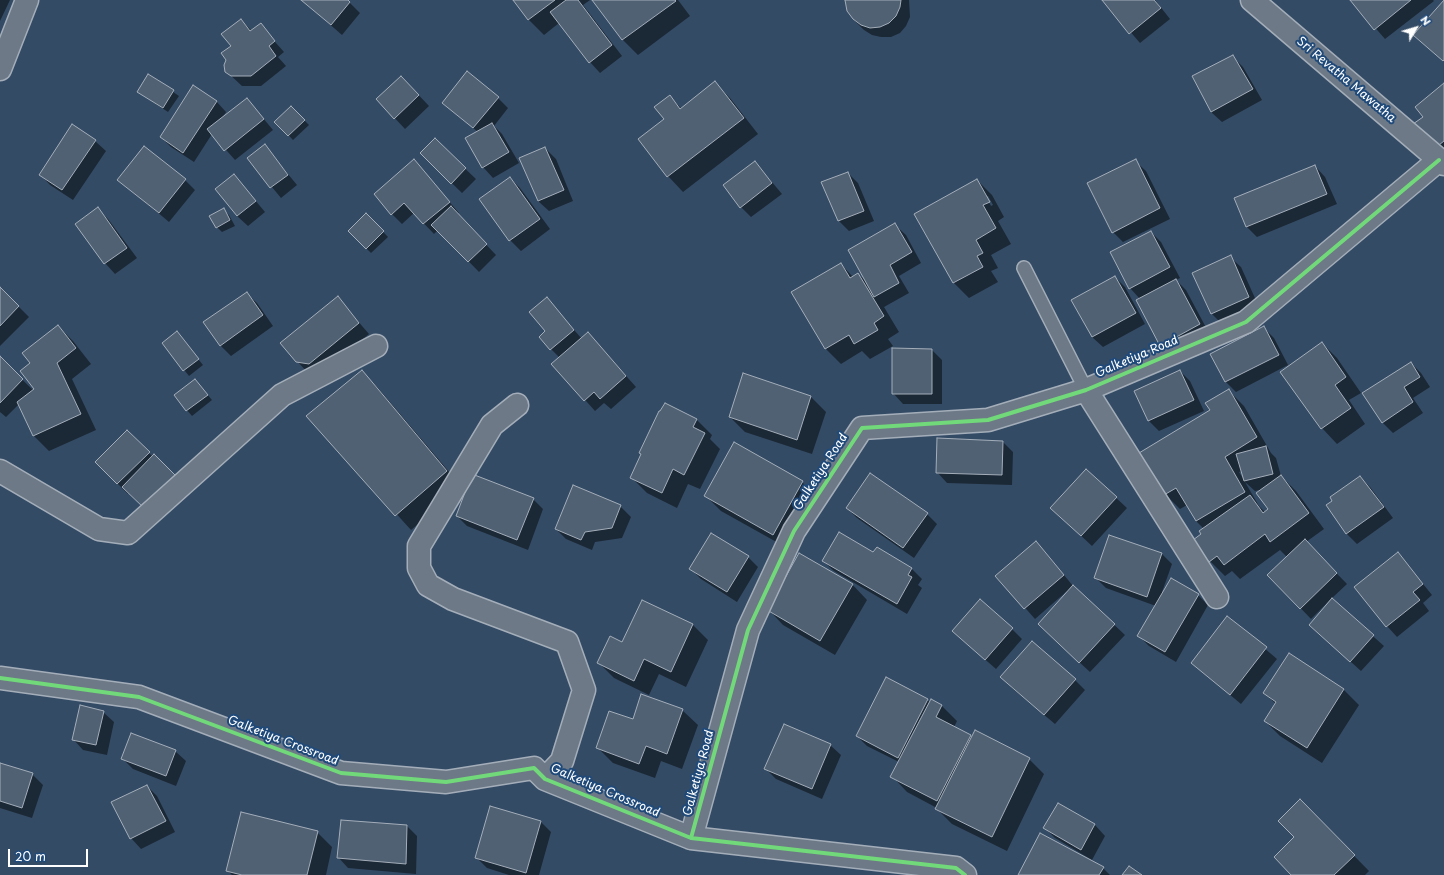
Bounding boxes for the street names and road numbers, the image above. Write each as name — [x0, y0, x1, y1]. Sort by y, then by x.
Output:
street label: Sri Revatha Mawatha — [1293, 34, 1399, 126]
street label: Galketiya Road — [1093, 333, 1181, 381]
street label: Galketiya Road — [791, 431, 851, 513]
street label: Galketiya Crossroad — [226, 713, 340, 769]
street label: Galketiya Road — [681, 728, 717, 818]
street label: Galketiya Crossroad — [548, 761, 662, 821]

